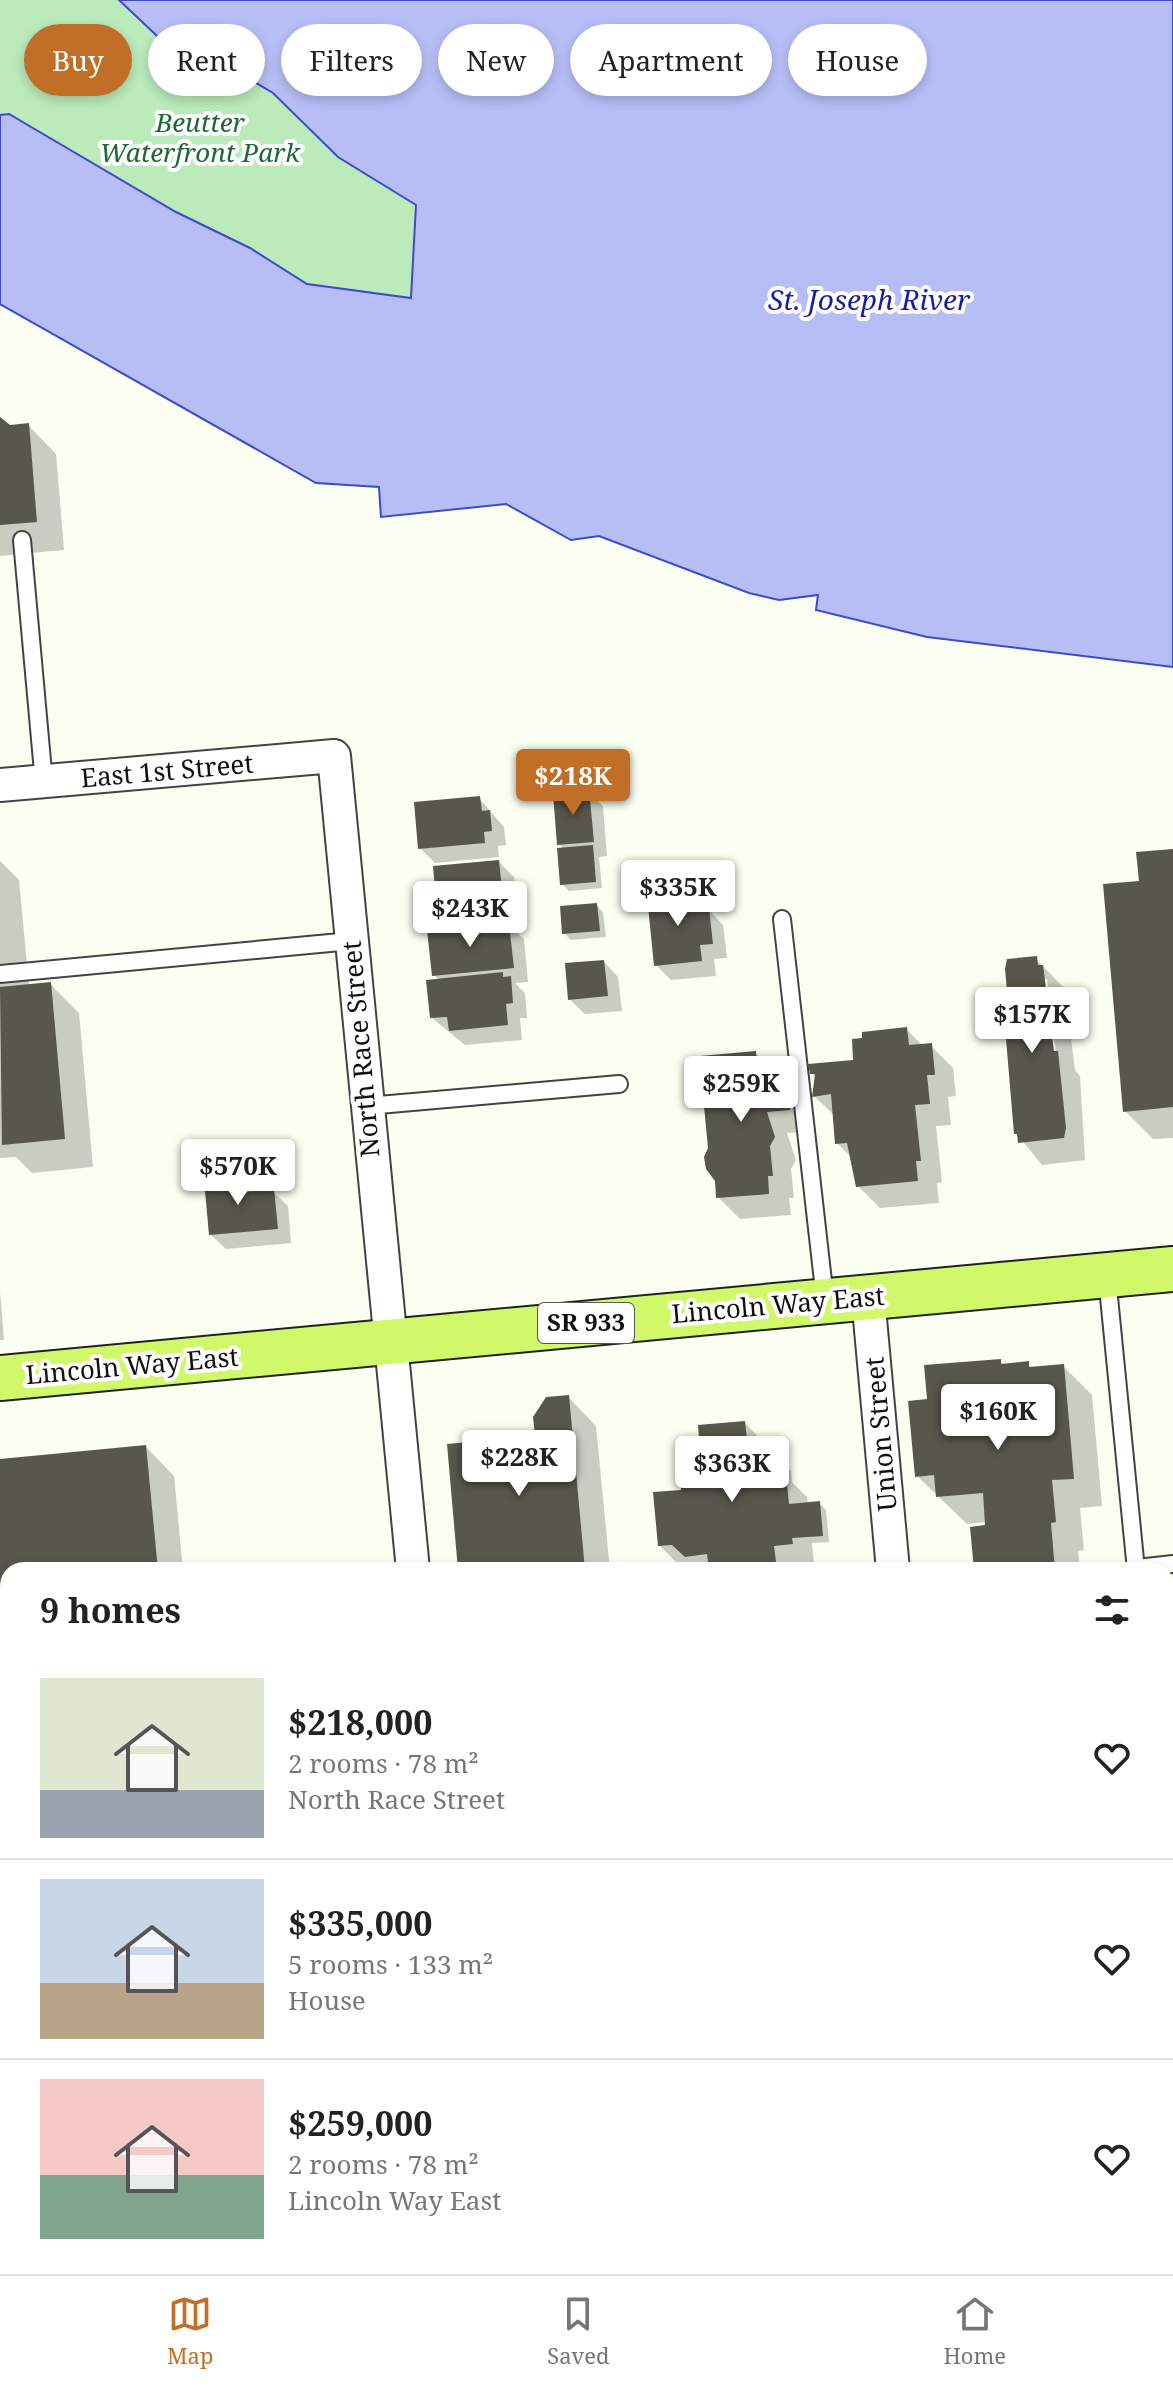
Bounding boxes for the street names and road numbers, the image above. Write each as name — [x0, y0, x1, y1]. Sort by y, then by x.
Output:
street label: East 1st Street — [79, 745, 255, 795]
street label: North Race Street — [333, 939, 387, 1159]
street label: Lincoln Way East — [670, 1277, 886, 1331]
road number: SR 933 — [538, 1303, 634, 1343]
street label: Lincoln Way East — [24, 1338, 240, 1392]
street label: Union Street — [855, 1355, 905, 1513]

